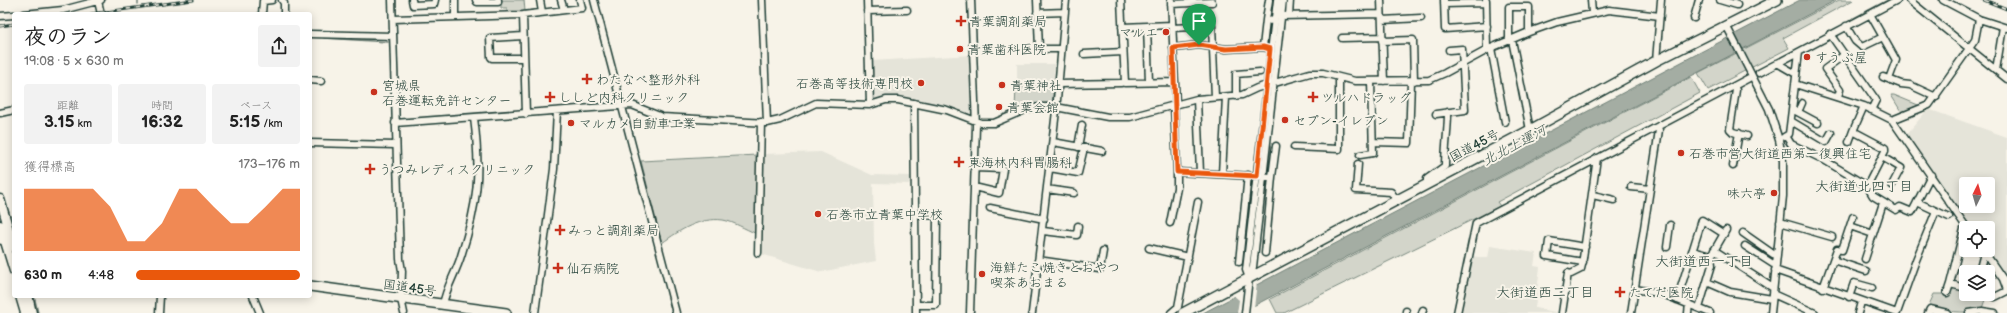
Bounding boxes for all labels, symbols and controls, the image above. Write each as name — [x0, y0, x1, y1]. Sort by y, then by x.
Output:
pin — [1182, 4, 1216, 45]
icon: arrive — [1188, 10, 1210, 32]
place label: 青葉調剤薬局 — [969, 14, 1047, 30]
marker: 青葉調剤薬局 — [956, 16, 966, 26]
text: 夜のラン — [24, 24, 112, 51]
button: share — [258, 25, 300, 67]
place label: マルエ — [1119, 25, 1158, 41]
marker: マルエ — [1161, 27, 1171, 37]
place label: 青葉歯科医院 — [968, 42, 1046, 58]
marker: 青葉歯科医院 — [955, 44, 965, 54]
place label: すうぷ屋 — [1815, 50, 1867, 66]
marker: すうぷ屋 — [1802, 52, 1812, 62]
text: 19:08 · 5 × 630 m — [24, 53, 124, 69]
place label: わたなべ整形外科 — [596, 72, 700, 88]
marker: わたなべ整形外科 — [581, 73, 593, 85]
place label: 石巻高等技術専門校 — [796, 76, 913, 92]
place label: 宮城県 石巻運転免許センター — [382, 78, 511, 109]
marker: 石巻高等技術専門校 — [916, 78, 926, 88]
place label: 青葉神社 — [1010, 78, 1062, 94]
marker: 青葉神社 — [997, 80, 1007, 90]
marker: 宮城県 石巻運転免許センター — [369, 87, 379, 97]
place label: ししど内科クリニック — [559, 90, 689, 106]
place label: ツルハドラッグ — [1321, 90, 1411, 106]
marker: ししど内科クリニック — [544, 91, 556, 103]
marker: ツルハドラッグ — [1308, 92, 1318, 102]
text: 距離 — [57, 99, 79, 112]
text: 時間 — [151, 99, 173, 112]
text: ペース — [240, 99, 272, 112]
place label: 青葉会館 — [1007, 100, 1059, 116]
marker: 青葉会館 — [994, 102, 1004, 112]
text: 3.15 — [44, 112, 75, 132]
text: 16:32 — [141, 112, 183, 132]
text: 5:15 — [229, 112, 260, 132]
place label: セブン-イレブン — [1293, 113, 1389, 129]
marker: セブン-イレブン — [1280, 115, 1290, 125]
place label: マルカメ自動車工業 — [579, 116, 696, 132]
text: km — [75, 117, 92, 130]
text: /km — [260, 117, 283, 130]
marker: マルカメ自動車工業 — [566, 118, 576, 128]
water label: 北北上運河 — [1479, 121, 1551, 169]
street label: 国道45号 — [1447, 126, 1502, 166]
place label: 石巻市営大街道西第一復興住宅 — [1689, 146, 1871, 162]
marker: 石巻市営大街道西第一復興住宅 — [1676, 148, 1686, 158]
place label: 東海林内科胃腸科 — [968, 155, 1072, 171]
text: 173–176 m — [238, 156, 300, 172]
marker: 東海林内科胃腸科 — [953, 156, 965, 168]
text: 獲得標高 — [24, 159, 76, 175]
place label: うつみレディスクリニック — [379, 162, 535, 178]
marker: うつみレディスクリニック — [364, 163, 376, 175]
north arrow — [1959, 177, 1995, 213]
map controls — [1959, 177, 1995, 301]
district label: 大街道北四丁目 — [1815, 178, 1913, 195]
place label: 味六亭 — [1727, 186, 1766, 202]
marker: 味六亭 — [1769, 188, 1779, 198]
place label: 石巻市立青葉中学校 — [826, 207, 943, 223]
marker: 石巻市立青葉中学校 — [813, 209, 823, 219]
button: locate — [1959, 221, 1995, 257]
place label: みっと調剤薬局 — [568, 223, 659, 239]
marker: みっと調剤薬局 — [555, 225, 565, 235]
district label: 大街道西一丁目 — [1655, 253, 1753, 270]
place label: 海鮮たこ焼きとおやつ 喫茶あおまる — [990, 260, 1120, 291]
place label: 仙石病院 — [567, 261, 619, 277]
marker: 仙石病院 — [552, 262, 564, 274]
button: layers — [1959, 265, 1995, 301]
text: 630 m — [24, 267, 62, 283]
text: 4:48 — [88, 267, 114, 283]
marker: 海鮮たこ焼きとおやつ 喫茶あおまる — [977, 269, 987, 279]
street label: 国道45号 — [382, 276, 438, 300]
district label: 大街道西二丁目 — [1496, 284, 1594, 301]
place label: たてだ医院 — [1629, 285, 1693, 301]
marker: たてだ医院 — [1614, 286, 1626, 298]

